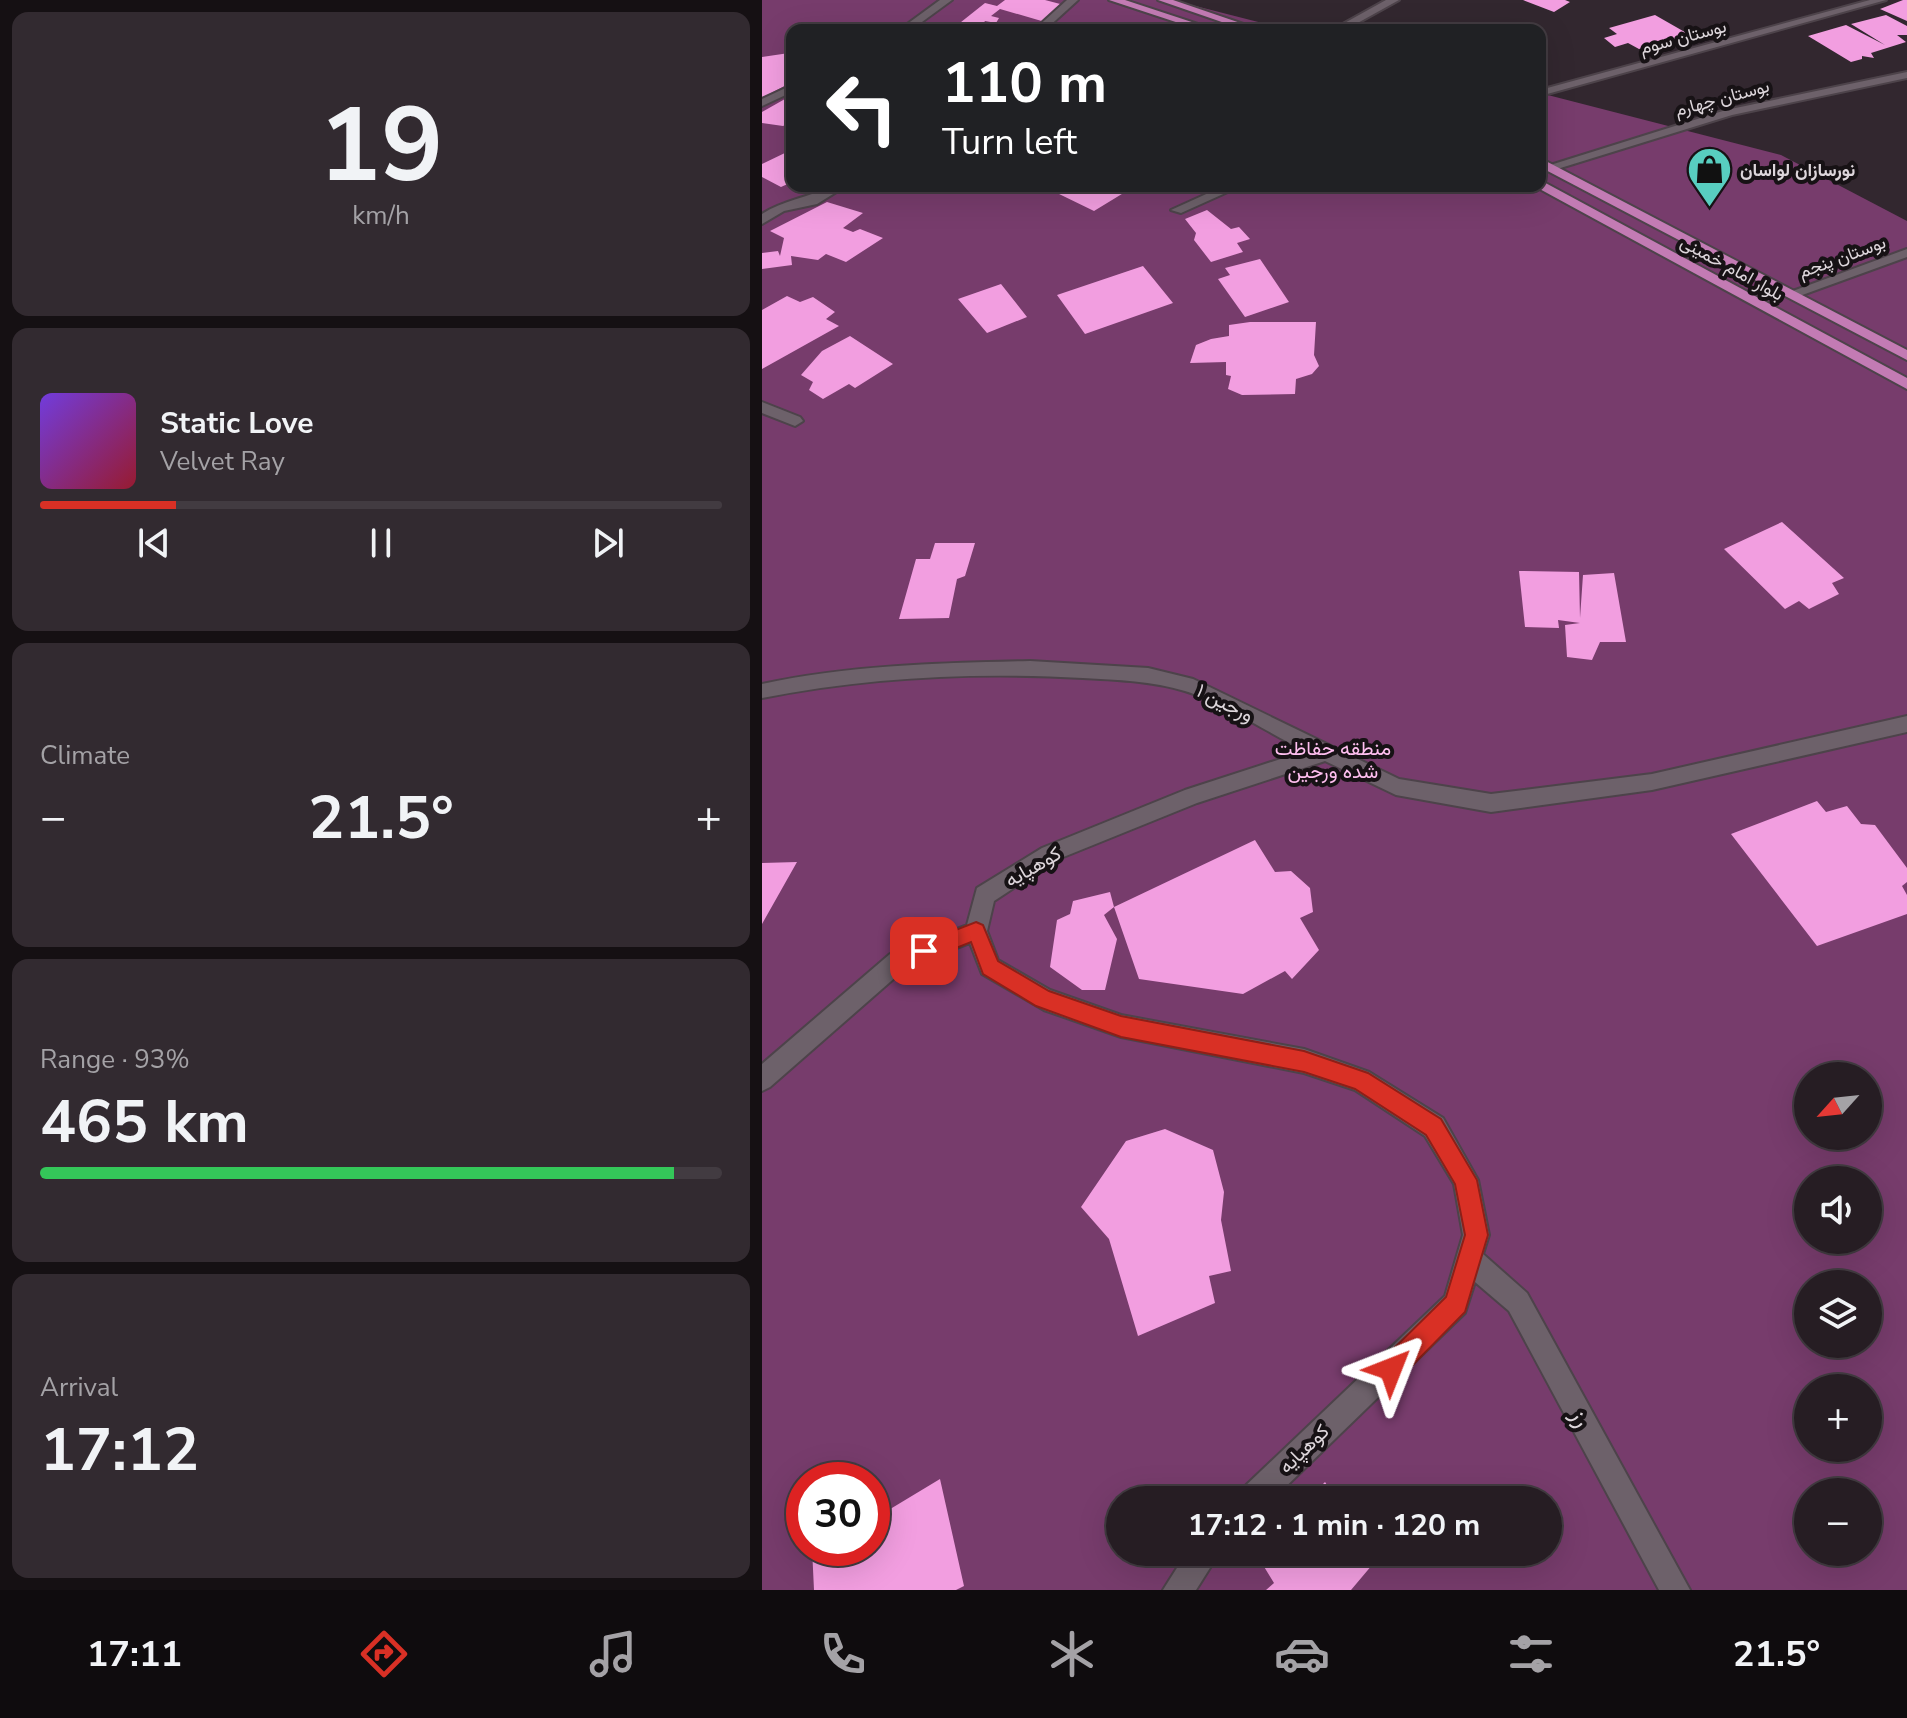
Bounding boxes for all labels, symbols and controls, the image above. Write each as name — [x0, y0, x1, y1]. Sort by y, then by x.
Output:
street label: بوستان سوم — [1637, 14, 1729, 60]
text: 110 m — [942, 45, 1107, 122]
icon: left — [810, 56, 914, 160]
street label: بوستان چهارم — [1672, 74, 1772, 122]
text: 19 — [319, 75, 443, 217]
text: Turn left — [942, 118, 1077, 167]
shop icon: نورسازان لواسان — [1685, 146, 1733, 209]
place label: نورسازان لواسان — [1740, 158, 1855, 182]
text: km/h — [352, 198, 410, 233]
street label: بلوار امام خمینی — [1676, 230, 1788, 306]
street label: بوستان پنجم — [1795, 230, 1889, 284]
text: Static Love — [160, 403, 314, 444]
text: Velvet Ray — [160, 444, 285, 479]
icon: previous — [132, 521, 176, 565]
icon: pause — [359, 521, 403, 565]
icon: next — [586, 521, 630, 565]
street label: ورجین ۱ — [1192, 677, 1258, 729]
park label: منطقه حفاظت شده ورجین — [1275, 735, 1391, 785]
text: Climate — [40, 738, 130, 773]
text: 21.5° — [308, 777, 454, 859]
text: − — [40, 788, 66, 848]
text: + — [696, 788, 722, 848]
street label: کوهپایه — [1000, 840, 1066, 894]
pin — [890, 917, 958, 985]
icon: arrive — [902, 929, 946, 973]
text: Range · 93% — [40, 1042, 190, 1077]
north arrow — [1794, 1062, 1882, 1150]
map controls — [1794, 1062, 1882, 1566]
text: 465 km — [40, 1081, 249, 1163]
button: sound — [1794, 1166, 1882, 1254]
button: layers — [1794, 1270, 1882, 1358]
position arrow — [1349, 1327, 1433, 1411]
text: Arrival — [40, 1370, 118, 1405]
button: + — [1794, 1374, 1882, 1462]
street label: رز — [1563, 1402, 1599, 1433]
text: 17:12 — [40, 1409, 199, 1491]
street label: کوهپایه — [1273, 1418, 1335, 1480]
speed limit sign: 30 — [786, 1462, 890, 1566]
button: − — [1794, 1478, 1882, 1566]
text: 17:12 · 1 min · 120 m — [1188, 1505, 1480, 1546]
icon: directions — [356, 1626, 412, 1682]
icon: music — [585, 1626, 641, 1682]
icon: phone — [815, 1626, 871, 1682]
icon: climate — [1044, 1626, 1100, 1682]
icon: car — [1274, 1626, 1330, 1682]
icon: filters — [1503, 1626, 1559, 1682]
text: 17:11 — [87, 1630, 182, 1679]
text: 21.5° — [1733, 1630, 1820, 1679]

